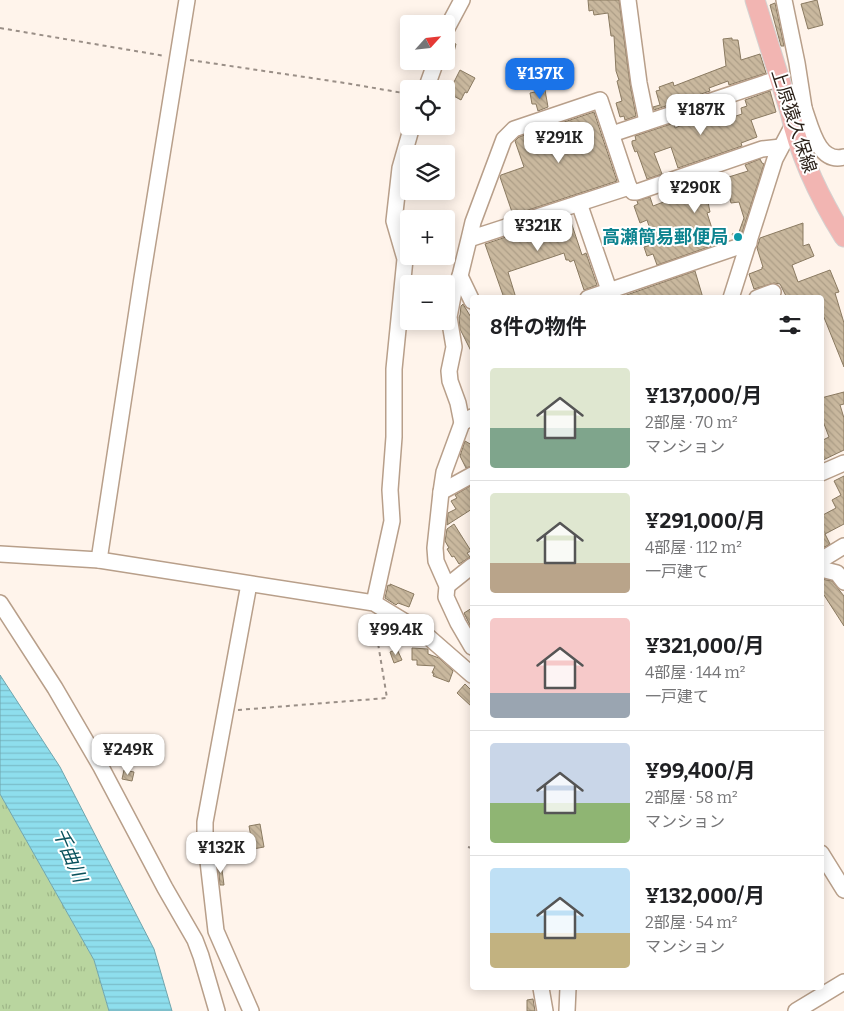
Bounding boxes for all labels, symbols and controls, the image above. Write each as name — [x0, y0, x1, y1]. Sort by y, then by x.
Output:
north arrow — [400, 15, 455, 70]
map controls — [400, 15, 455, 330]
pin: ¥137K — [505, 58, 575, 100]
text: ¥137K — [516, 64, 564, 83]
street label: 上原猿久保線 — [767, 66, 821, 176]
button: locate — [400, 80, 455, 135]
pin: ¥187K — [666, 94, 736, 136]
text: ¥187K — [677, 100, 725, 119]
pin: ¥291K — [524, 121, 594, 164]
text: ¥291K — [535, 128, 583, 147]
button: layers — [400, 145, 455, 200]
pin: ¥290K — [660, 172, 730, 214]
text: ¥290K — [669, 178, 721, 197]
button: + — [400, 210, 455, 265]
pin: ¥321K — [503, 210, 573, 252]
text: ¥321K — [514, 216, 562, 235]
place label: 高瀬簡易郵便局 — [602, 226, 728, 248]
marker: 高瀬簡易郵便局 — [732, 231, 744, 243]
button: − — [400, 275, 455, 330]
icon: filters — [776, 311, 804, 339]
text: 8件の物件 — [490, 314, 587, 340]
text: ¥137,000/月 — [645, 383, 762, 409]
icon: home — [530, 388, 590, 448]
text: 2部屋 · 70 m² — [645, 413, 738, 432]
text: マンション — [645, 437, 725, 456]
text: ¥291,000/月 — [645, 508, 765, 534]
icon: home — [530, 513, 590, 573]
text: 4部屋 · 112 m² — [645, 538, 742, 557]
text: 一戸建て — [645, 562, 709, 581]
pin: ¥99.4K — [355, 614, 437, 656]
text: ¥99.4K — [369, 620, 423, 639]
text: ¥321,000/月 — [645, 633, 765, 659]
icon: home — [530, 638, 590, 698]
text: 4部屋 · 144 m² — [645, 663, 746, 682]
text: 一戸建て — [645, 687, 709, 706]
pin: ¥249K — [93, 734, 163, 776]
text: ¥249K — [103, 740, 153, 759]
text: ¥99,400/月 — [645, 758, 756, 784]
icon: home — [530, 763, 590, 823]
text: 2部屋 · 58 m² — [645, 788, 738, 807]
text: マンション — [645, 812, 725, 831]
water label: 千曲川 — [48, 824, 93, 888]
pin: ¥132K — [186, 832, 256, 874]
text: ¥132K — [197, 838, 245, 857]
text: ¥132,000/月 — [645, 883, 765, 909]
icon: home — [530, 888, 590, 948]
text: 2部屋 · 54 m² — [645, 913, 738, 932]
text: マンション — [645, 937, 725, 956]

